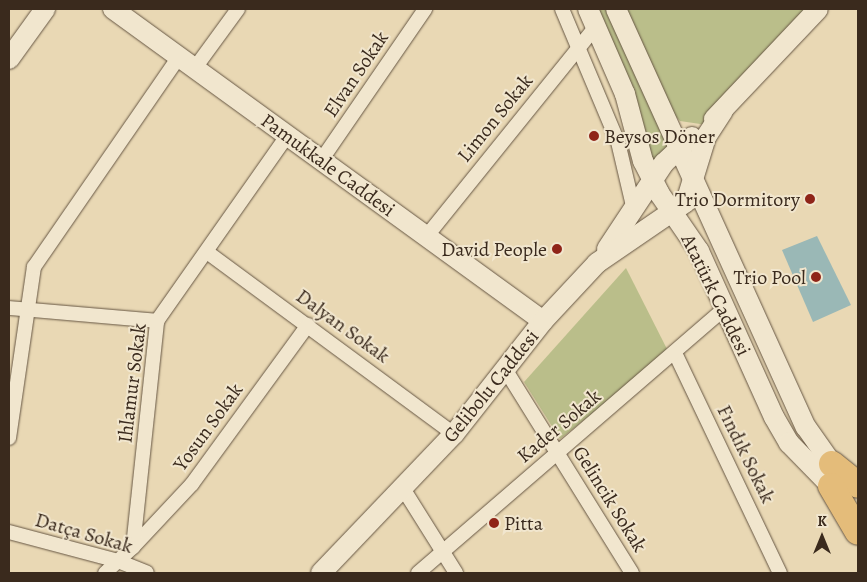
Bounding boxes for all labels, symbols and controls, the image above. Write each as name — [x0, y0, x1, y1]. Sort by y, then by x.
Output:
street label: Elvan Sokak — [319, 26, 393, 122]
street label: Limon Sokak — [452, 69, 538, 167]
street label: Pamukkale Caddesi — [256, 108, 400, 222]
place label: Beysos Döner — [604, 124, 715, 148]
marker: Beysos Döner — [588, 130, 600, 142]
place label: Trio Dormitory — [675, 187, 800, 211]
marker: Trio Dormitory — [804, 193, 816, 205]
street label: Atatürk Caddesi — [676, 230, 756, 360]
place label: David People — [441, 237, 547, 261]
marker: David People — [551, 243, 563, 255]
place label: Trio Pool — [734, 265, 806, 289]
marker: Trio Pool — [810, 271, 822, 283]
street label: Dalyan Sokak — [291, 284, 395, 368]
street label: Ihlamur Sokak — [113, 322, 151, 444]
street label: Gelibolu Caddesi — [438, 325, 544, 447]
street label: Yosun Sokak — [168, 378, 248, 476]
street label: Kader Sokak — [512, 384, 606, 468]
street label: Fındık Sokak — [712, 401, 780, 507]
street label: Gelincik Sokak — [568, 442, 652, 556]
street label: Datça Sokak — [32, 508, 136, 558]
place label: Pitta — [504, 511, 543, 535]
north arrow — [797, 512, 847, 562]
text: K — [817, 512, 827, 531]
marker: Pitta — [488, 517, 500, 529]

